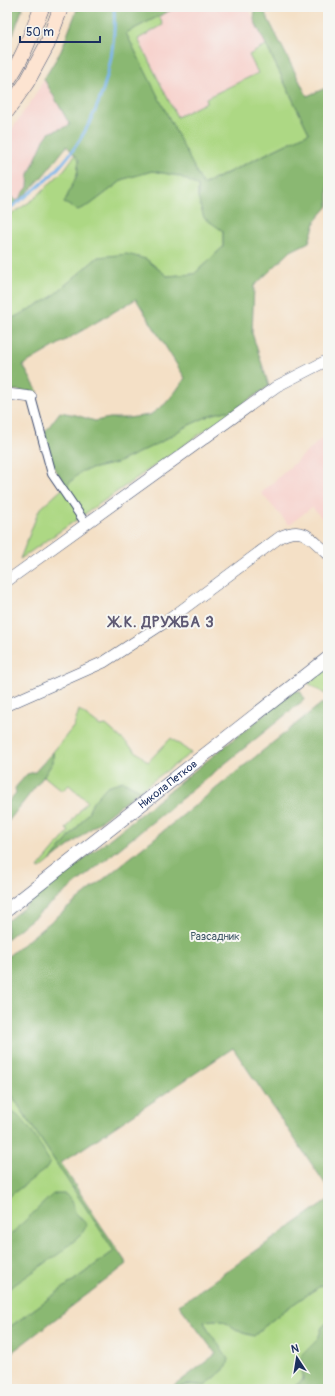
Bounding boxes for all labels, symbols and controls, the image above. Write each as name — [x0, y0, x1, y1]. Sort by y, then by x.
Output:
scale bar — [20, 18, 100, 44]
text: 50 m — [26, 25, 54, 40]
district label: Ж.К. ДРУЖБА 3 — [106, 613, 215, 632]
street label: Никола Петков — [136, 757, 200, 812]
park label: Разсадник — [190, 930, 240, 943]
north arrow — [277, 1338, 317, 1378]
text: N — [290, 1341, 301, 1356]

